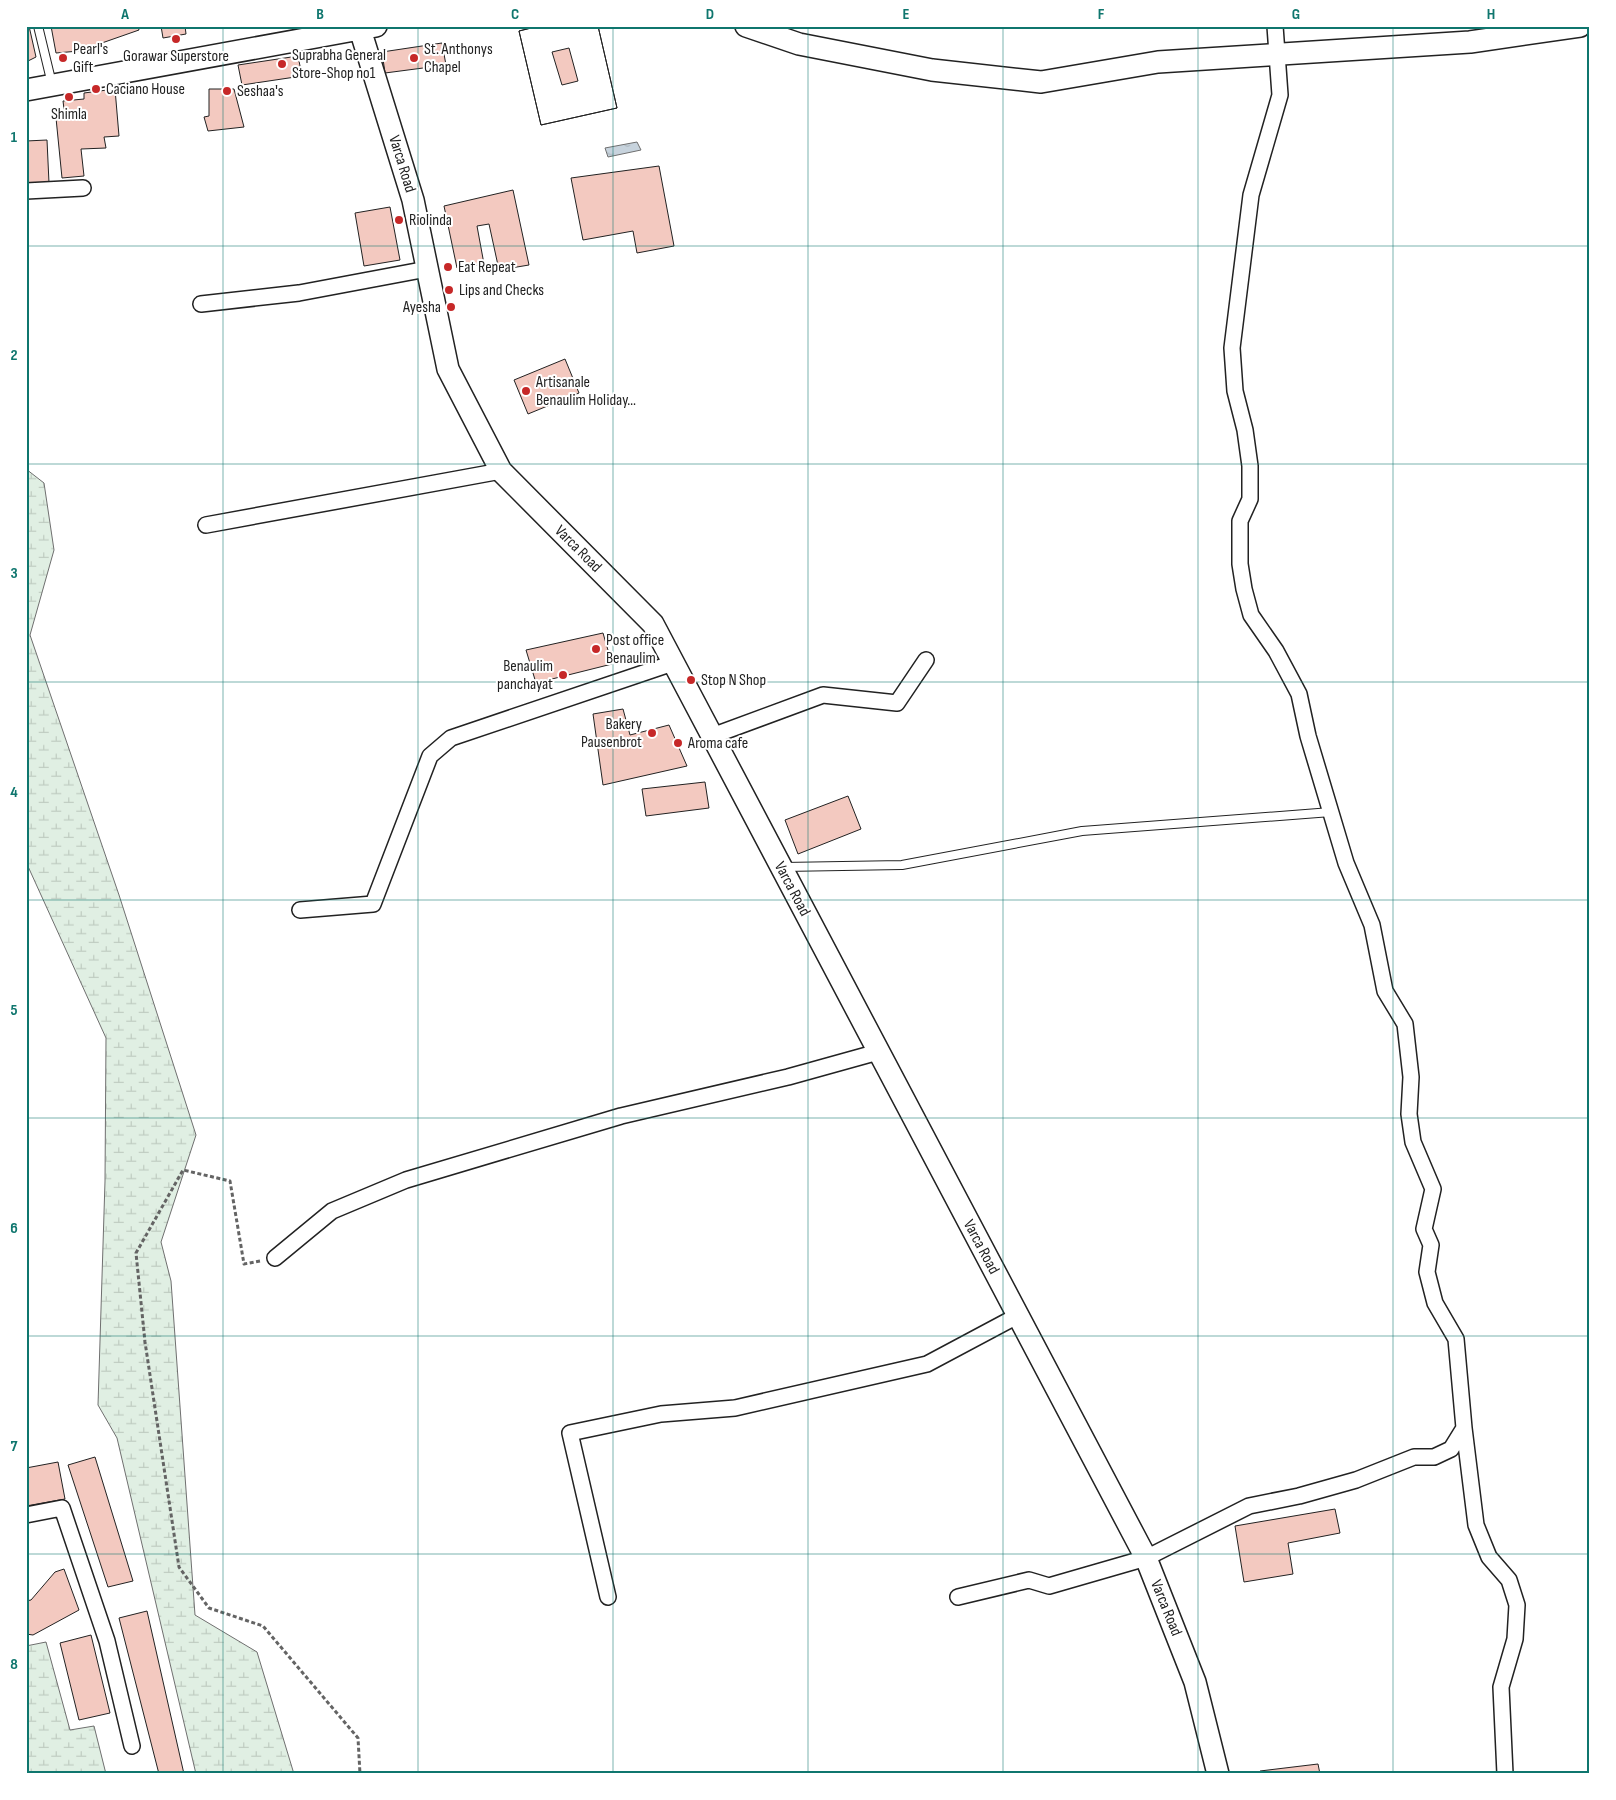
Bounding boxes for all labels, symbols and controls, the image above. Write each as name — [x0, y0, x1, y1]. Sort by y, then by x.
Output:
text: A — [120, 5, 129, 24]
text: B — [316, 5, 324, 24]
text: C — [511, 5, 519, 24]
text: D — [706, 5, 714, 24]
text: E — [903, 5, 910, 24]
text: F — [1098, 5, 1105, 24]
text: G — [1292, 5, 1300, 24]
text: H — [1487, 5, 1495, 24]
marker: Gorawar Superstore — [170, 33, 182, 45]
place label: Pearl's Gift — [73, 40, 108, 77]
place label: St. Anthonys Chapel — [424, 40, 493, 77]
place label: Suprabha General Store-Shop no1 — [292, 46, 386, 83]
place label: Gorawar Superstore — [123, 47, 229, 66]
marker: Pearl's Gift — [57, 52, 69, 64]
marker: St. Anthonys Chapel — [408, 52, 420, 64]
marker: Suprabha General Store-Shop no1 — [276, 58, 288, 70]
place label: Caciano House — [106, 80, 185, 99]
place label: Seshaa's — [237, 82, 284, 101]
marker: Caciano House — [90, 83, 102, 95]
marker: Seshaa's — [221, 85, 233, 97]
marker: Shimla — [63, 91, 75, 103]
place label: Shimla — [51, 105, 87, 124]
text: 1 — [11, 128, 18, 147]
street label: Varca Road — [384, 133, 420, 195]
place label: Riolinda — [409, 211, 452, 230]
marker: Riolinda — [393, 214, 405, 226]
place label: Eat Repeat — [458, 258, 516, 277]
marker: Eat Repeat — [442, 261, 454, 273]
place label: Lips and Checks — [459, 281, 544, 300]
marker: Lips and Checks — [443, 284, 455, 296]
place label: Ayesha — [402, 298, 441, 317]
marker: Ayesha — [445, 301, 457, 313]
text: 2 — [10, 346, 18, 365]
place label: Artisanale Benaulim Holiday… — [535, 373, 636, 410]
marker: Artisanale Benaulim Holiday… — [520, 385, 532, 397]
street label: Varca Road — [551, 522, 605, 576]
text: 3 — [10, 564, 18, 583]
place label: Post office Benaulim — [606, 631, 664, 668]
marker: Post office Benaulim — [590, 643, 602, 655]
place label: Benaulim panchayat — [497, 657, 553, 694]
marker: Benaulim panchayat — [557, 669, 569, 681]
place label: Stop N Shop — [701, 671, 766, 690]
marker: Stop N Shop — [685, 674, 697, 686]
place label: Bakery Pausenbrot — [581, 715, 642, 752]
marker: Bakery Pausenbrot — [646, 727, 658, 739]
place label: Aroma cafe — [687, 734, 748, 753]
marker: Aroma cafe — [672, 737, 684, 749]
text: 4 — [10, 783, 18, 802]
street label: Varca Road — [770, 859, 814, 919]
text: 5 — [10, 1001, 18, 1020]
street label: Varca Road — [959, 1217, 1003, 1277]
text: 6 — [10, 1219, 18, 1238]
text: 7 — [11, 1437, 18, 1456]
street label: Varca Road — [1146, 1577, 1186, 1639]
text: 8 — [10, 1655, 18, 1674]

